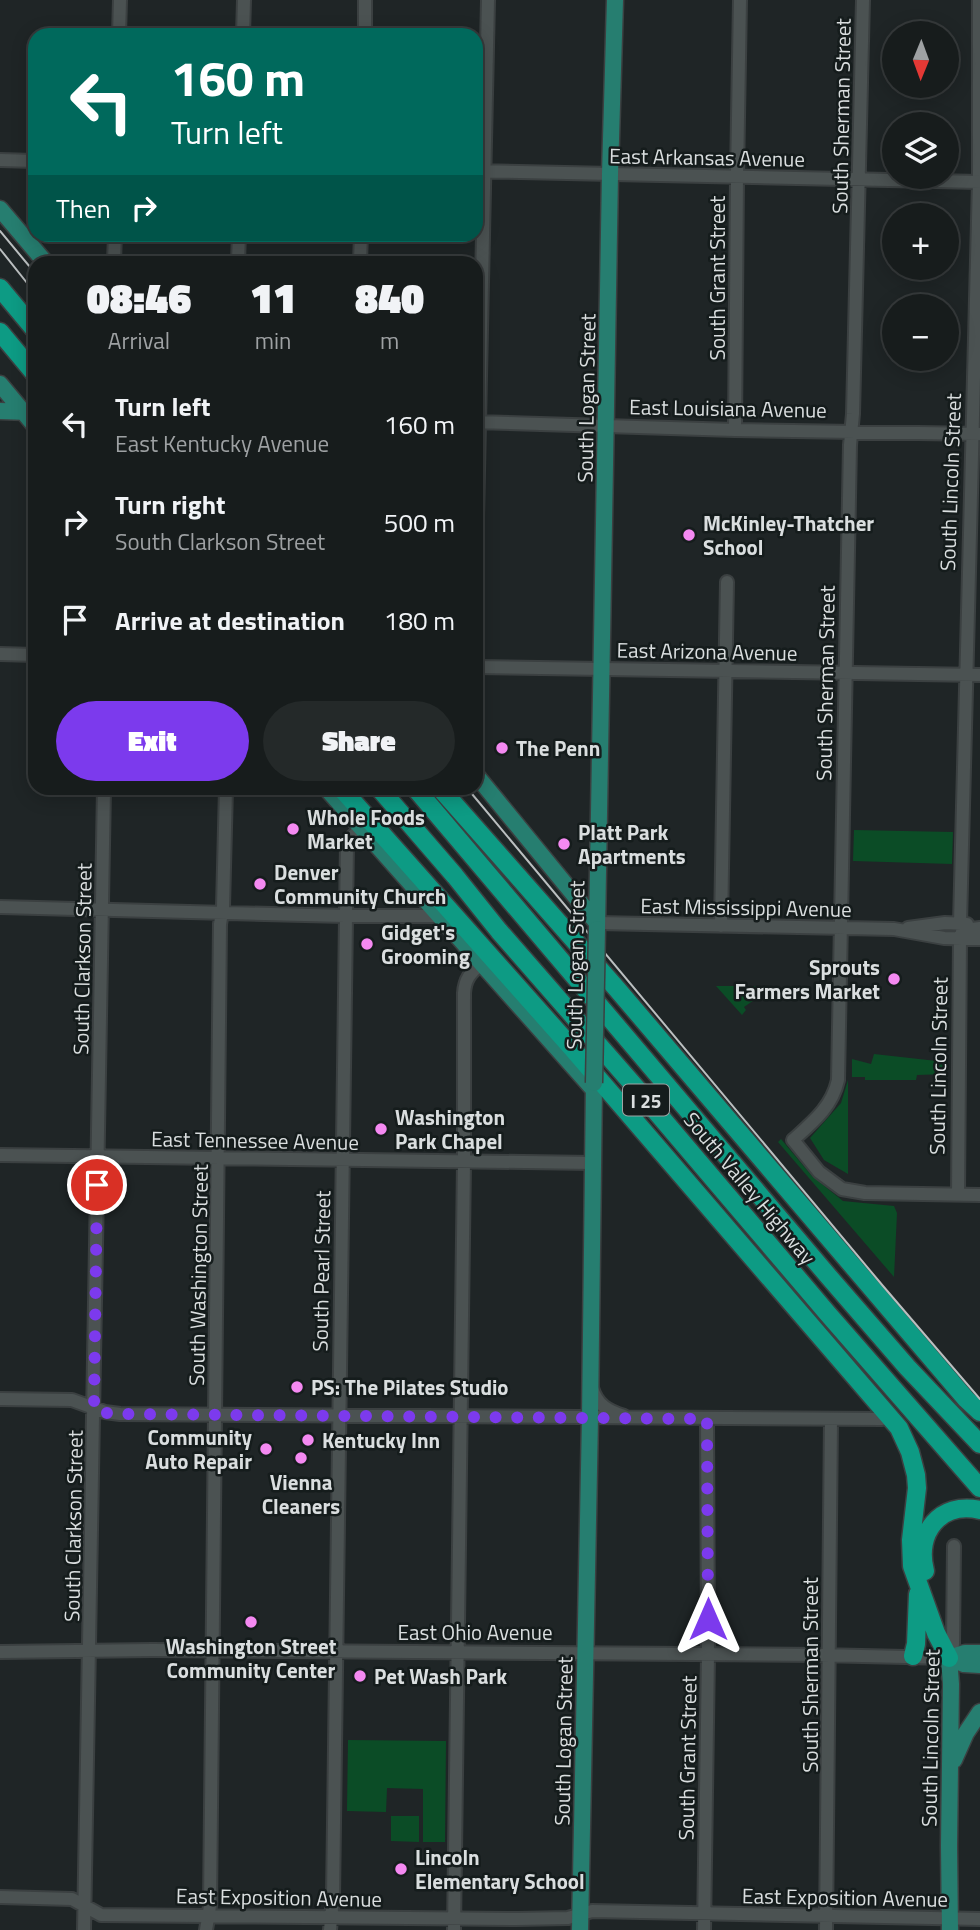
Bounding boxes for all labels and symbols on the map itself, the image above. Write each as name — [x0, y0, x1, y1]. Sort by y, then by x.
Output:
street label: South Sherman Street — [823, 17, 859, 214]
north arrow — [882, 21, 959, 98]
street label: East Arkansas Avenue — [609, 139, 805, 175]
street label: South Grant Street — [701, 195, 733, 360]
street label: South Logan Street — [569, 312, 603, 483]
street label: East Louisiana Avenue — [629, 390, 827, 426]
street label: South Lincoln Street — [931, 392, 969, 571]
place label: McKinley-Thatcher School — [703, 507, 874, 563]
marker: McKinley-Thatcher School — [681, 527, 697, 543]
street label: South Sherman Street — [807, 584, 843, 781]
street label: East Arizona Avenue — [616, 633, 798, 669]
place label: The Penn — [516, 732, 600, 764]
marker: The Penn — [494, 740, 510, 756]
place label: Whole Foods Market — [307, 801, 425, 857]
place label: Platt Park Apartments — [578, 816, 686, 872]
marker: Whole Foods Market — [285, 821, 301, 837]
marker: Platt Park Apartments — [556, 836, 572, 852]
place label: Denver Community Church — [274, 856, 446, 912]
street label: South Clarkson Street — [64, 862, 100, 1055]
marker: Denver Community Church — [252, 876, 268, 892]
street label: South Logan Street — [558, 879, 592, 1050]
street label: East Mississippi Avenue — [640, 889, 852, 925]
place label: Gidget's Grooming — [381, 916, 470, 972]
marker: Gidget's Grooming — [359, 936, 375, 952]
place label: Sprouts Farmers Market — [734, 951, 880, 1007]
marker: Sprouts Farmers Market — [886, 971, 902, 987]
street label: South Lincoln Street — [920, 976, 956, 1155]
road number: I 25 — [623, 1084, 669, 1116]
place label: Washington Park Chapel — [395, 1101, 505, 1157]
street label: South Valley Highway — [676, 1104, 824, 1272]
marker: Washington Park Chapel — [373, 1121, 389, 1137]
street label: East Tennessee Avenue — [151, 1122, 359, 1158]
pin — [67, 1155, 127, 1215]
street label: South Washington Street — [180, 1163, 216, 1386]
street label: South Pearl Street — [304, 1189, 338, 1352]
place label: PS: The Pilates Studio — [311, 1371, 509, 1403]
marker: PS: The Pilates Studio — [289, 1379, 305, 1395]
place label: Community Auto Repair — [145, 1421, 252, 1477]
place label: Kentucky Inn — [322, 1424, 440, 1456]
street label: South Clarkson Street — [55, 1429, 91, 1622]
marker: Kentucky Inn — [300, 1432, 316, 1448]
marker: Community Auto Repair — [258, 1441, 274, 1457]
marker: Vienna Cleaners — [293, 1450, 309, 1466]
place label: Vienna Cleaners — [262, 1466, 340, 1522]
street label: South Sherman Street — [794, 1577, 826, 1773]
position arrow — [671, 1582, 745, 1656]
marker: Washington Street Community Center — [243, 1614, 259, 1630]
street label: East Ohio Avenue — [397, 1616, 553, 1648]
place label: Washington Street Community Center — [166, 1630, 337, 1686]
street label: South Lincoln Street — [912, 1648, 948, 1827]
street label: South Logan Street — [546, 1655, 580, 1826]
place label: Pet Wash Park — [374, 1660, 507, 1692]
marker: Pet Wash Park — [352, 1668, 368, 1684]
street label: South Grant Street — [670, 1675, 704, 1841]
place label: Lincoln Elementary School — [415, 1841, 585, 1897]
marker: Lincoln Elementary School — [393, 1861, 409, 1877]
street label: East Exposition Avenue — [176, 1879, 382, 1915]
street label: East Exposition Avenue — [742, 1879, 948, 1915]

